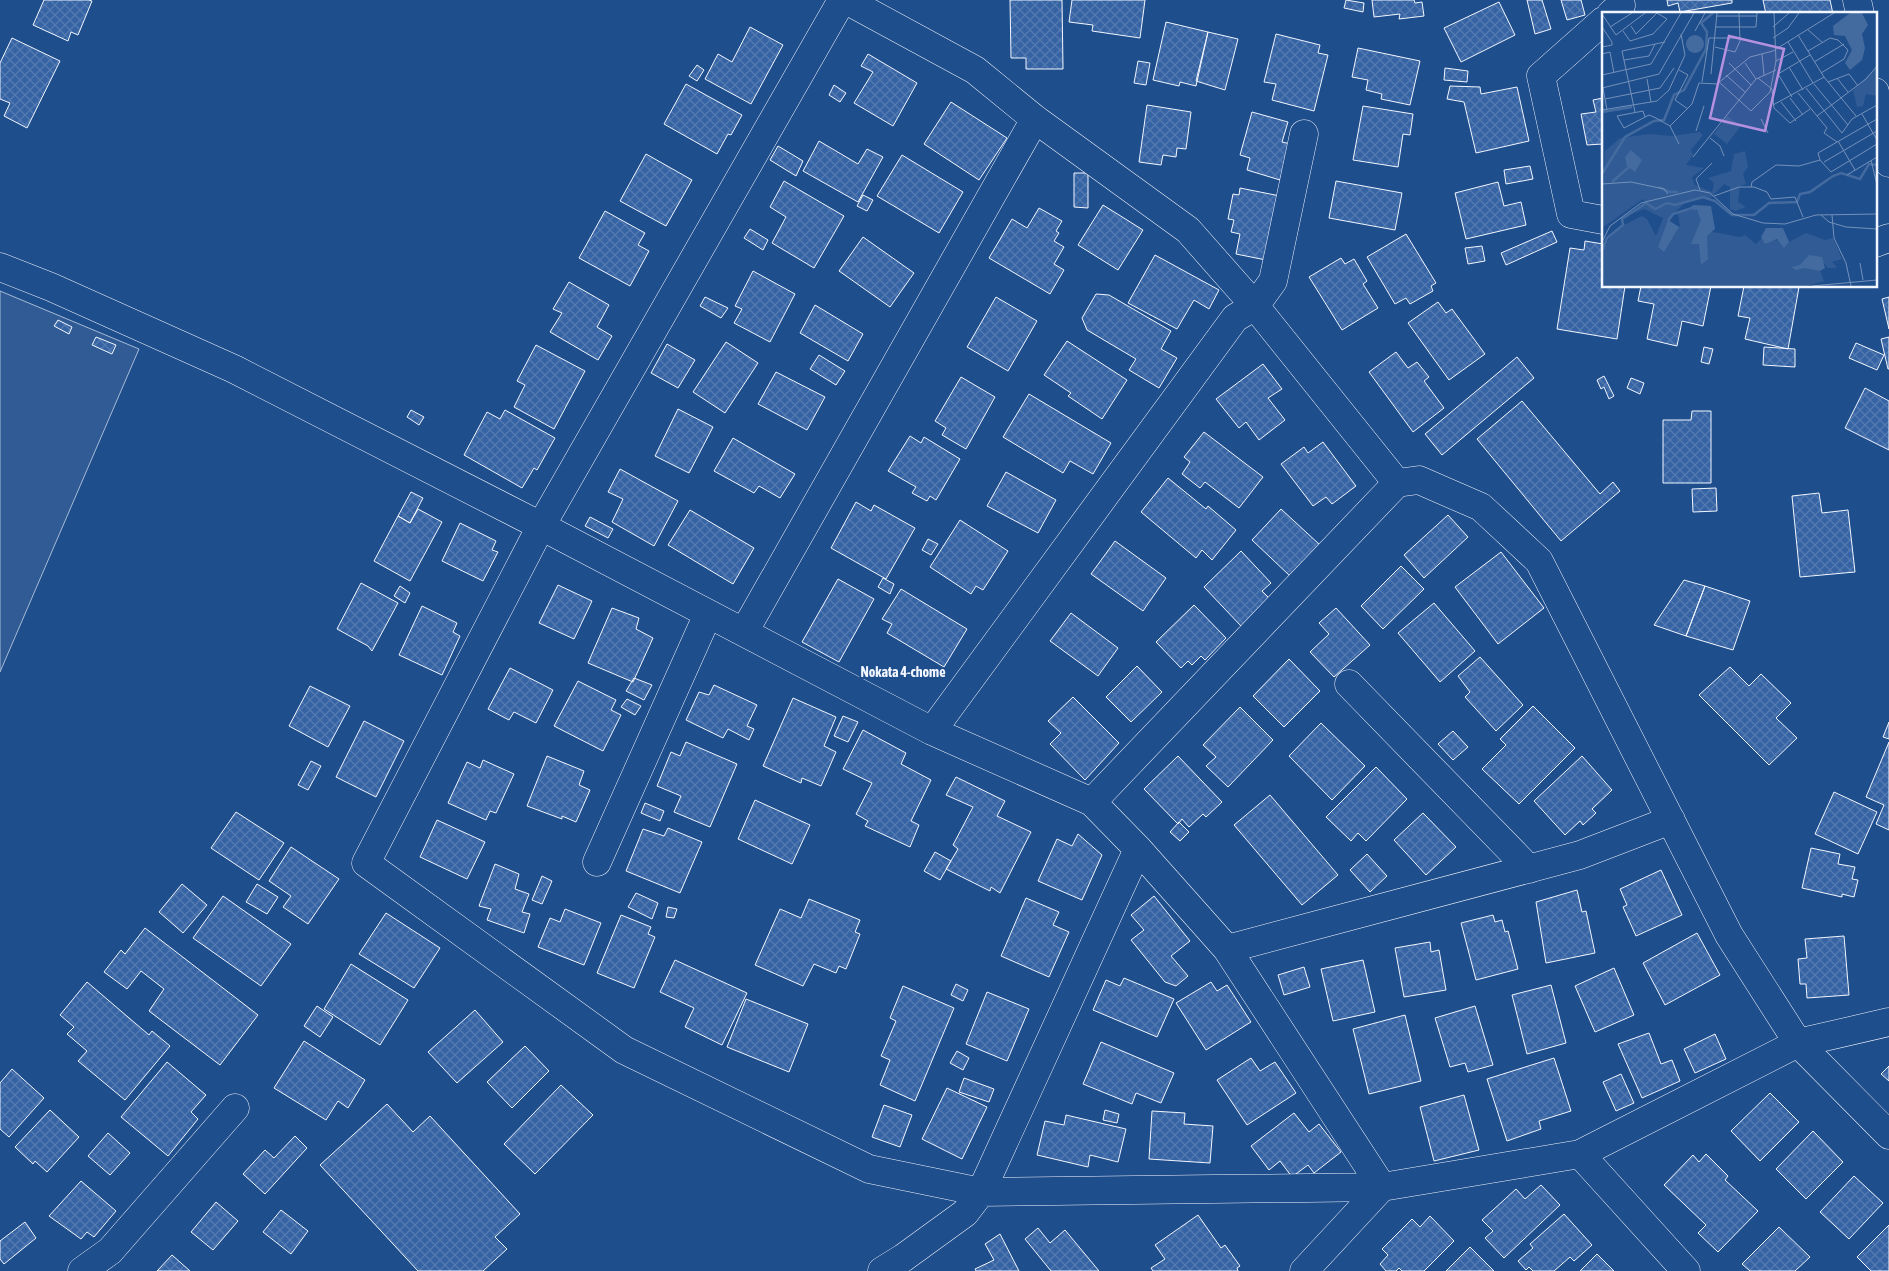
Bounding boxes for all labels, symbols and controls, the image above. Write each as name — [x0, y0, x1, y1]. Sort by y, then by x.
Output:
inset map — [1602, 12, 1876, 288]
district label: Nokata 4-chome — [860, 664, 946, 680]

